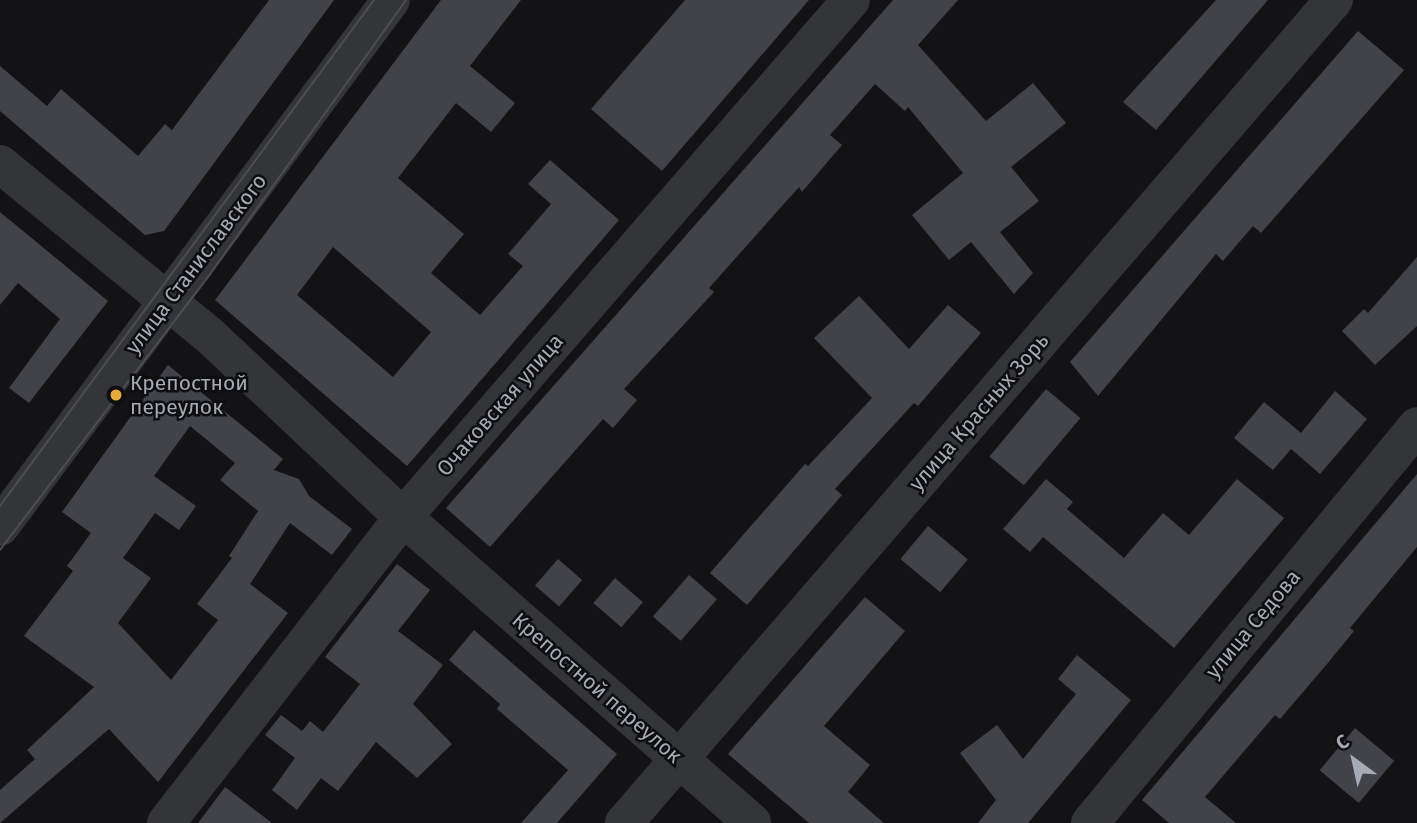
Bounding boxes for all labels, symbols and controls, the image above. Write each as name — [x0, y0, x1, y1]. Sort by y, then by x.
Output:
street label: улица Станиславского — [120, 169, 272, 359]
street label: улица Красных Зорь — [904, 328, 1054, 496]
street label: Очаковская улица — [431, 329, 569, 481]
place label: Крепостной переулок — [130, 370, 248, 420]
marker: Крепостной переулок — [108, 387, 124, 403]
street label: улица Седова — [1200, 565, 1306, 683]
street label: Крепостной переулок — [507, 608, 687, 768]
north arrow — [1319, 725, 1389, 795]
text: С — [1331, 729, 1353, 755]

